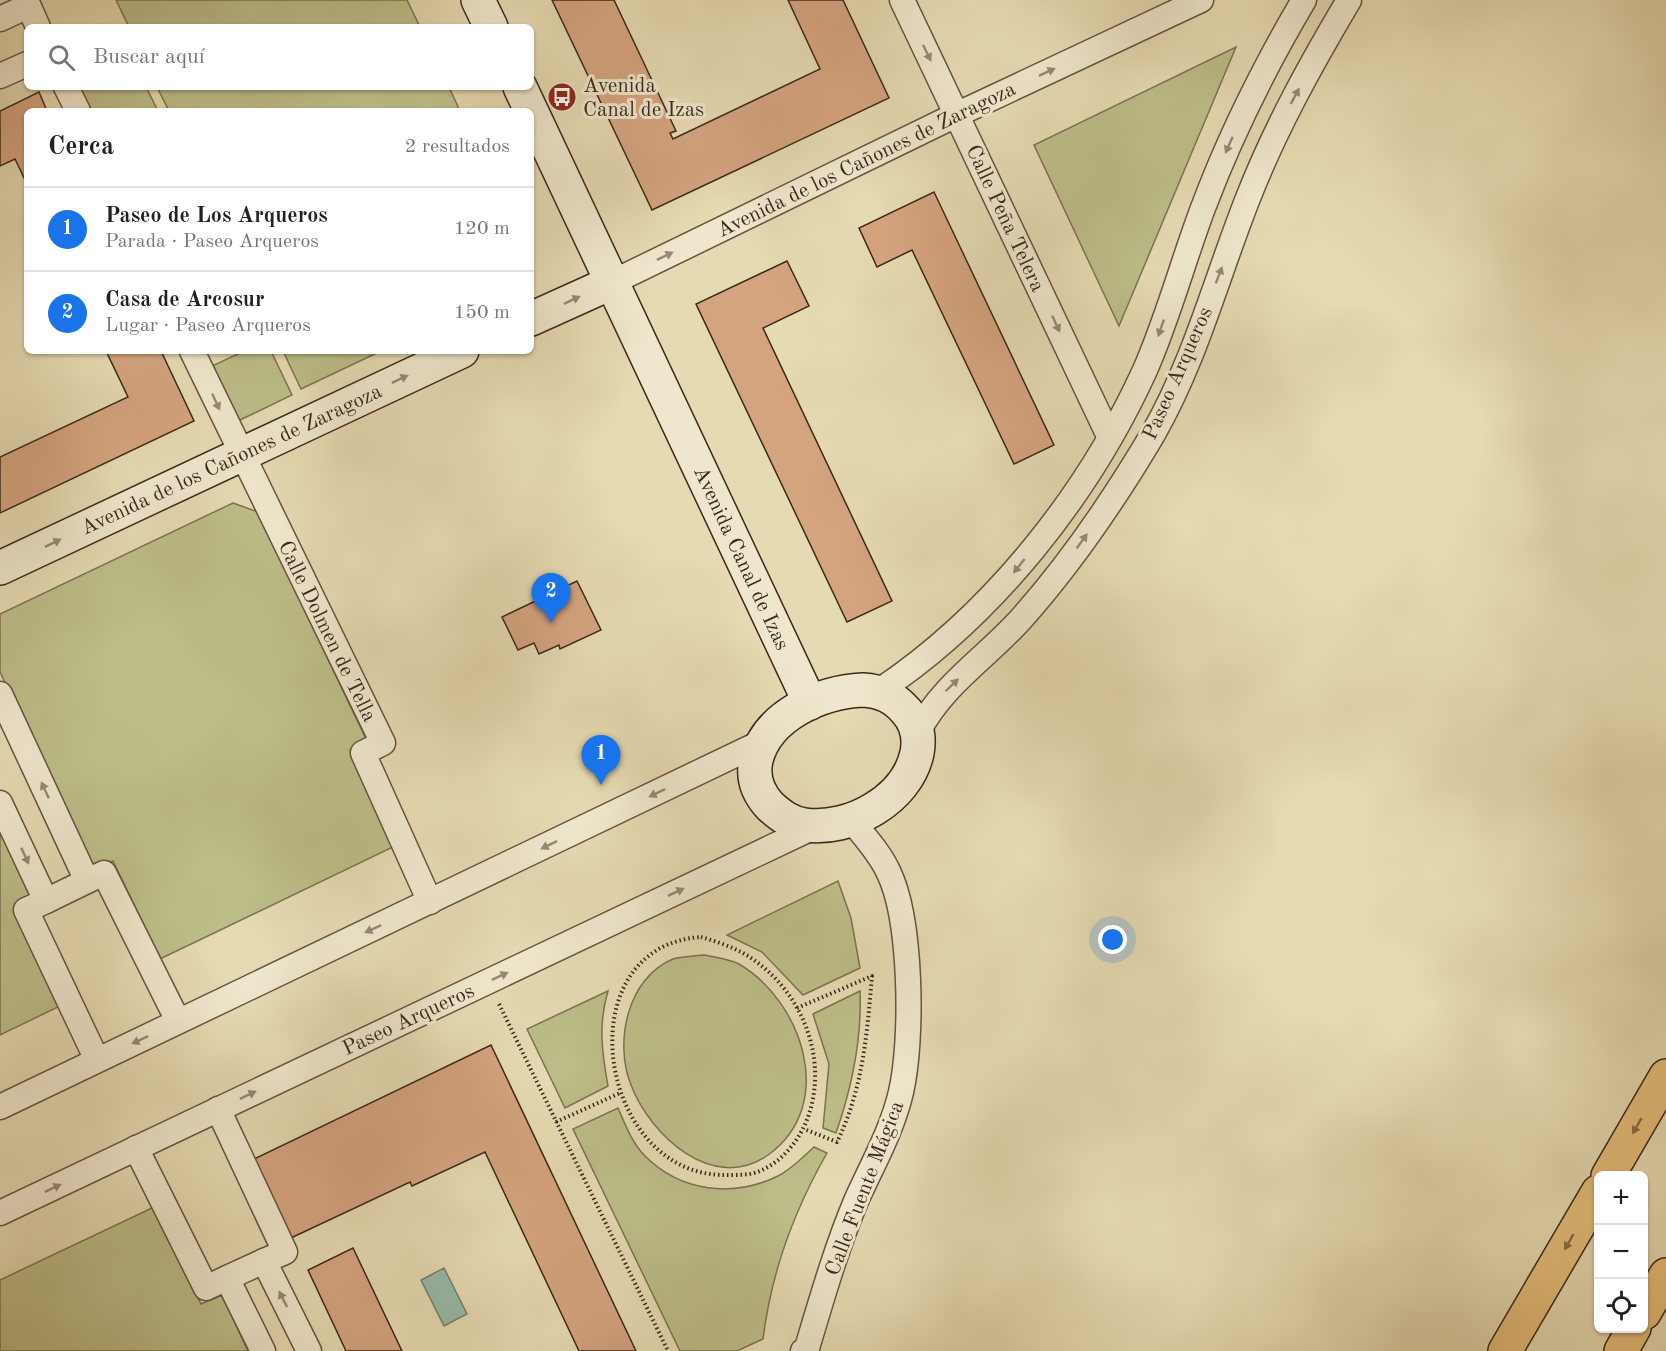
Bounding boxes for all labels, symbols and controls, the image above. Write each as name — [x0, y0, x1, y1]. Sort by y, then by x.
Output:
search box — [24, 24, 534, 90]
icon: search — [45, 41, 78, 74]
one-way arrow — [922, 44, 931, 61]
text: Buscar aquí — [93, 46, 205, 68]
one-way arrow — [1039, 68, 1056, 77]
place label: Avenida Canal de Izas — [583, 76, 704, 121]
street label: Avenida de los Cañones de Zaragoza — [714, 79, 1019, 242]
bus stop icon: Avenida Canal de Izas — [546, 81, 578, 113]
one-way arrow — [1290, 87, 1300, 104]
text: Cerca — [48, 134, 114, 160]
one-way arrow — [1224, 136, 1233, 153]
text: 2 resultados — [405, 137, 510, 157]
street label: Calle Peña Telera — [961, 142, 1048, 295]
text: Paseo de Los Arqueros — [105, 205, 328, 227]
text: 1 — [62, 219, 73, 239]
text: 120 m — [454, 219, 510, 239]
text: Parada · Paseo Arqueros — [105, 232, 319, 252]
one-way arrow — [657, 251, 674, 260]
one-way arrow — [1215, 266, 1224, 284]
text: Casa de Arcosur — [105, 289, 265, 311]
one-way arrow — [563, 296, 580, 305]
text: 2 — [62, 303, 73, 323]
text: 150 m — [454, 303, 510, 323]
street label: Paseo Arqueros — [1140, 304, 1217, 443]
one-way arrow — [1051, 315, 1060, 332]
text: Lugar · Paseo Arqueros — [105, 316, 311, 336]
one-way arrow — [1156, 319, 1166, 337]
one-way arrow — [392, 375, 409, 384]
street label: Avenida de los Cañones de Zaragoza — [78, 381, 385, 539]
one-way arrow — [212, 394, 221, 411]
street label: Avenida Canal de Izas — [689, 464, 792, 654]
one-way arrow — [1076, 533, 1088, 548]
one-way arrow — [44, 538, 61, 547]
street label: Calle Dolmen de Tella — [274, 538, 380, 726]
one-way arrow — [1013, 558, 1026, 574]
pin: 2 — [532, 574, 570, 623]
one-way arrow — [945, 678, 960, 692]
pin: 1 — [582, 736, 620, 785]
one-way arrow — [40, 782, 49, 799]
one-way arrow — [648, 789, 665, 798]
one-way arrow — [540, 840, 557, 849]
one-way arrow — [20, 848, 29, 865]
one-way arrow — [668, 888, 685, 897]
one-way arrow — [364, 924, 381, 933]
your location — [1098, 925, 1127, 954]
one-way arrow — [492, 971, 509, 980]
street label: Paseo Arqueros — [339, 981, 478, 1060]
one-way arrow — [132, 1035, 149, 1044]
one-way arrow — [239, 1091, 256, 1100]
street label: Calle Fuente Mágica — [822, 1098, 908, 1279]
one-way arrow — [1632, 1118, 1642, 1135]
map controls — [1594, 1171, 1648, 1333]
button: + — [1594, 1171, 1648, 1225]
one-way arrow — [44, 1183, 61, 1192]
button: − — [1594, 1225, 1648, 1279]
one-way arrow — [1564, 1234, 1574, 1251]
button: locate — [1594, 1279, 1648, 1333]
one-way arrow — [278, 1290, 288, 1307]

